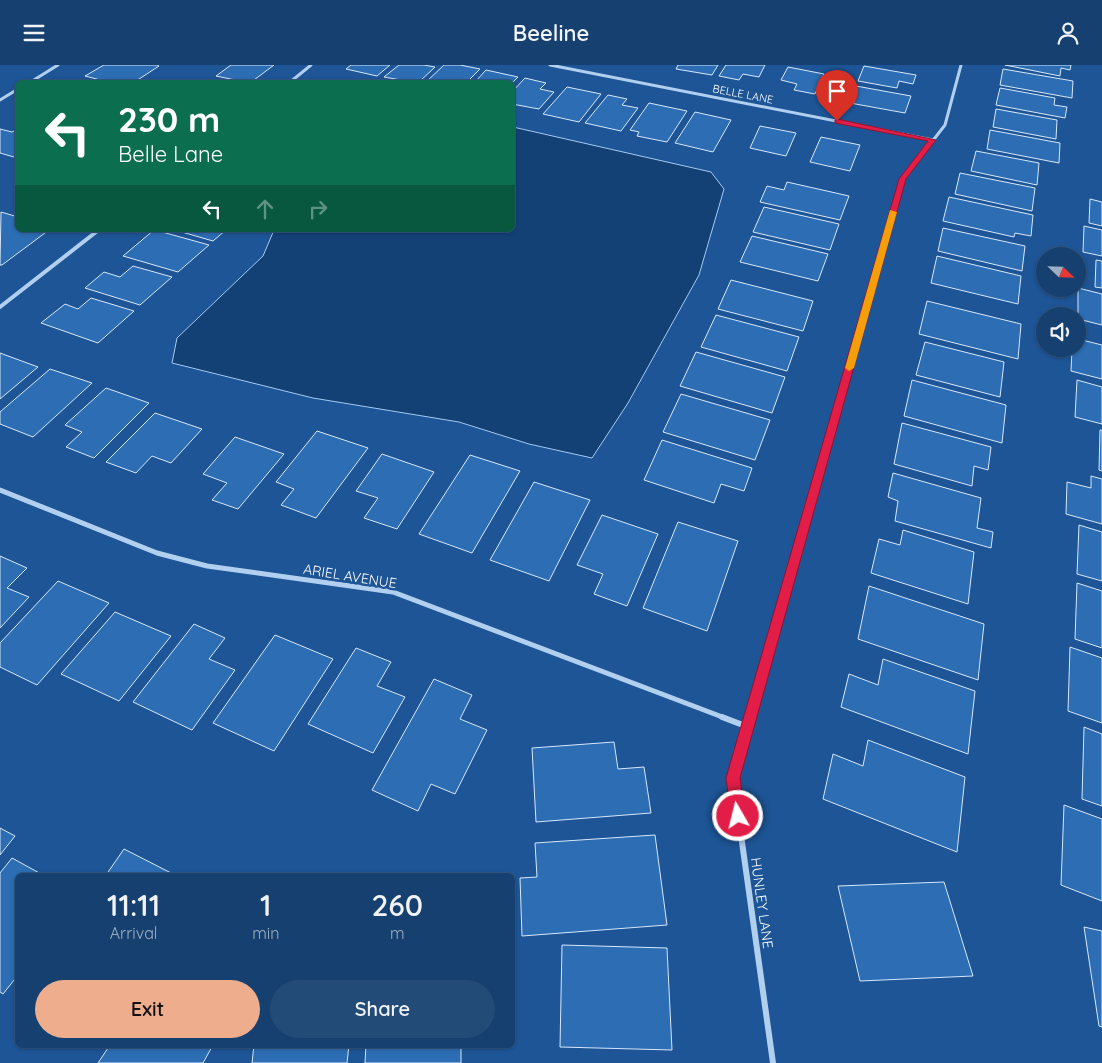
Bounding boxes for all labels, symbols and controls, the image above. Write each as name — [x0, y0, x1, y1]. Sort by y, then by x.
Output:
icon: menu — [20, 19, 48, 47]
text: Beeline — [513, 19, 589, 47]
icon: person — [1054, 19, 1082, 47]
pin — [816, 70, 858, 121]
icon: arrive — [823, 77, 851, 105]
street label: BELLE LANE — [711, 81, 775, 107]
text: 230 m — [118, 97, 220, 141]
icon: left — [35, 100, 100, 165]
text: Belle Lane — [118, 140, 223, 168]
icon: left — [198, 195, 226, 223]
icon: ahead — [251, 195, 279, 223]
icon: right — [304, 195, 332, 223]
north arrow — [1036, 247, 1086, 297]
map controls — [1036, 247, 1086, 357]
button: sound — [1036, 307, 1086, 357]
street label: ARIEL AVENUE — [302, 560, 398, 592]
position arrow — [711, 789, 763, 841]
street label: HUNLEY LANE — [747, 856, 777, 950]
text: 11:11 — [107, 886, 160, 924]
text: 1 — [260, 886, 272, 924]
text: 260 — [371, 886, 423, 924]
text: Arrival — [110, 923, 158, 943]
text: min — [252, 923, 279, 943]
text: m — [390, 923, 405, 943]
button: Exit — [35, 980, 260, 1038]
button: Share — [270, 980, 495, 1038]

